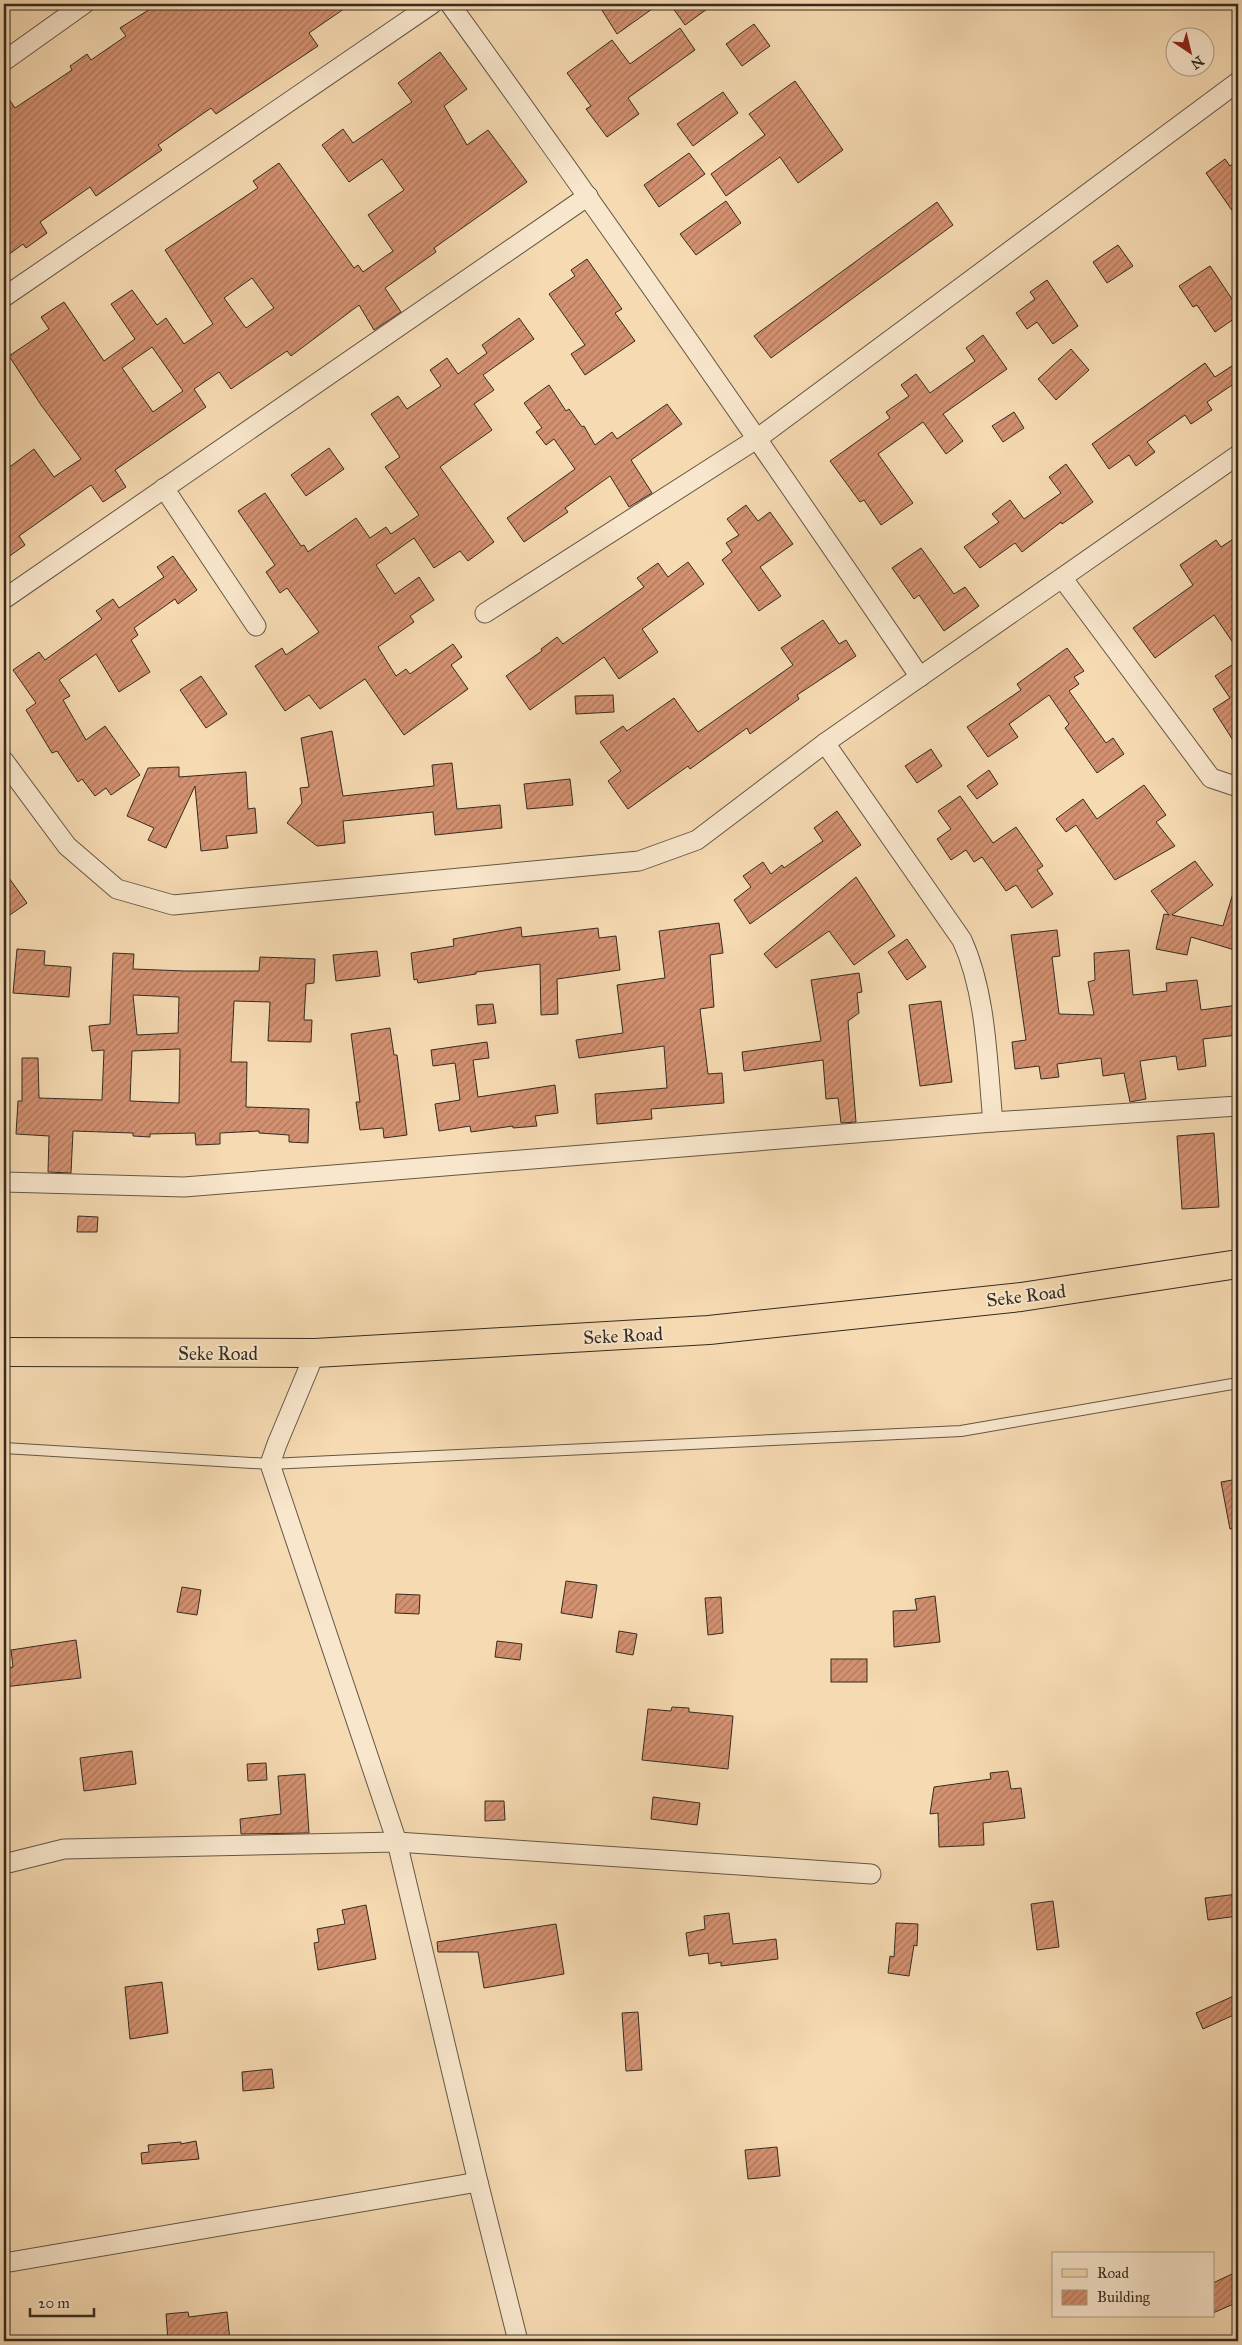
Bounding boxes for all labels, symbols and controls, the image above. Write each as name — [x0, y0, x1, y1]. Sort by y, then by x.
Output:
north arrow — [1164, 28, 1214, 78]
text: N — [1187, 52, 1207, 73]
street label: Seke Road — [985, 1279, 1068, 1312]
street label: Seke Road — [583, 1322, 664, 1349]
street label: Seke Road — [178, 1342, 258, 1365]
legend — [1052, 2252, 1214, 2318]
text: Road — [1097, 2264, 1129, 2282]
scale bar — [30, 2285, 94, 2317]
text: Building — [1097, 2288, 1151, 2306]
text: 20 m — [38, 2294, 70, 2312]

